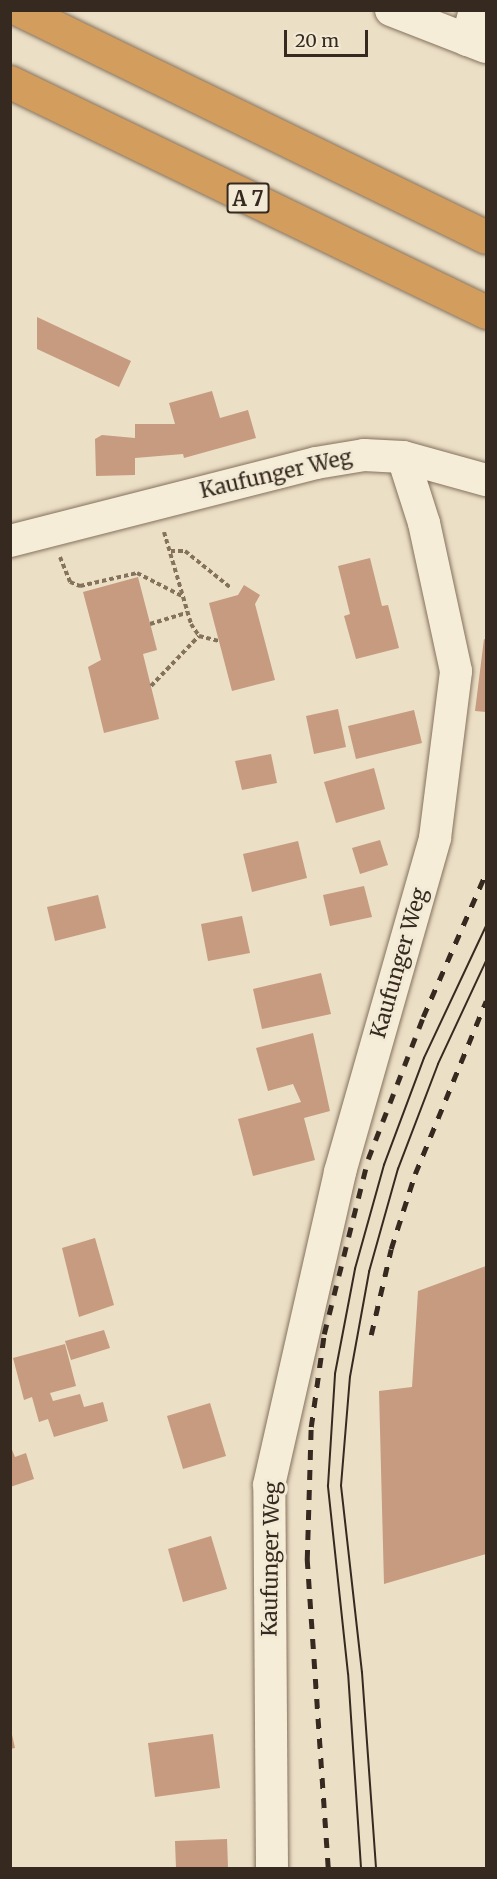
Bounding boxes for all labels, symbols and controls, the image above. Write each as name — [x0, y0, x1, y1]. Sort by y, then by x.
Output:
scale bar — [287, 18, 371, 56]
text: 20 m — [295, 29, 339, 52]
road number: A 7 — [226, 181, 270, 215]
street label: Kaufunger Weg — [197, 444, 355, 504]
street label: Kaufunger Weg — [365, 885, 433, 1041]
street label: Kaufunger Weg — [257, 1481, 285, 1637]

